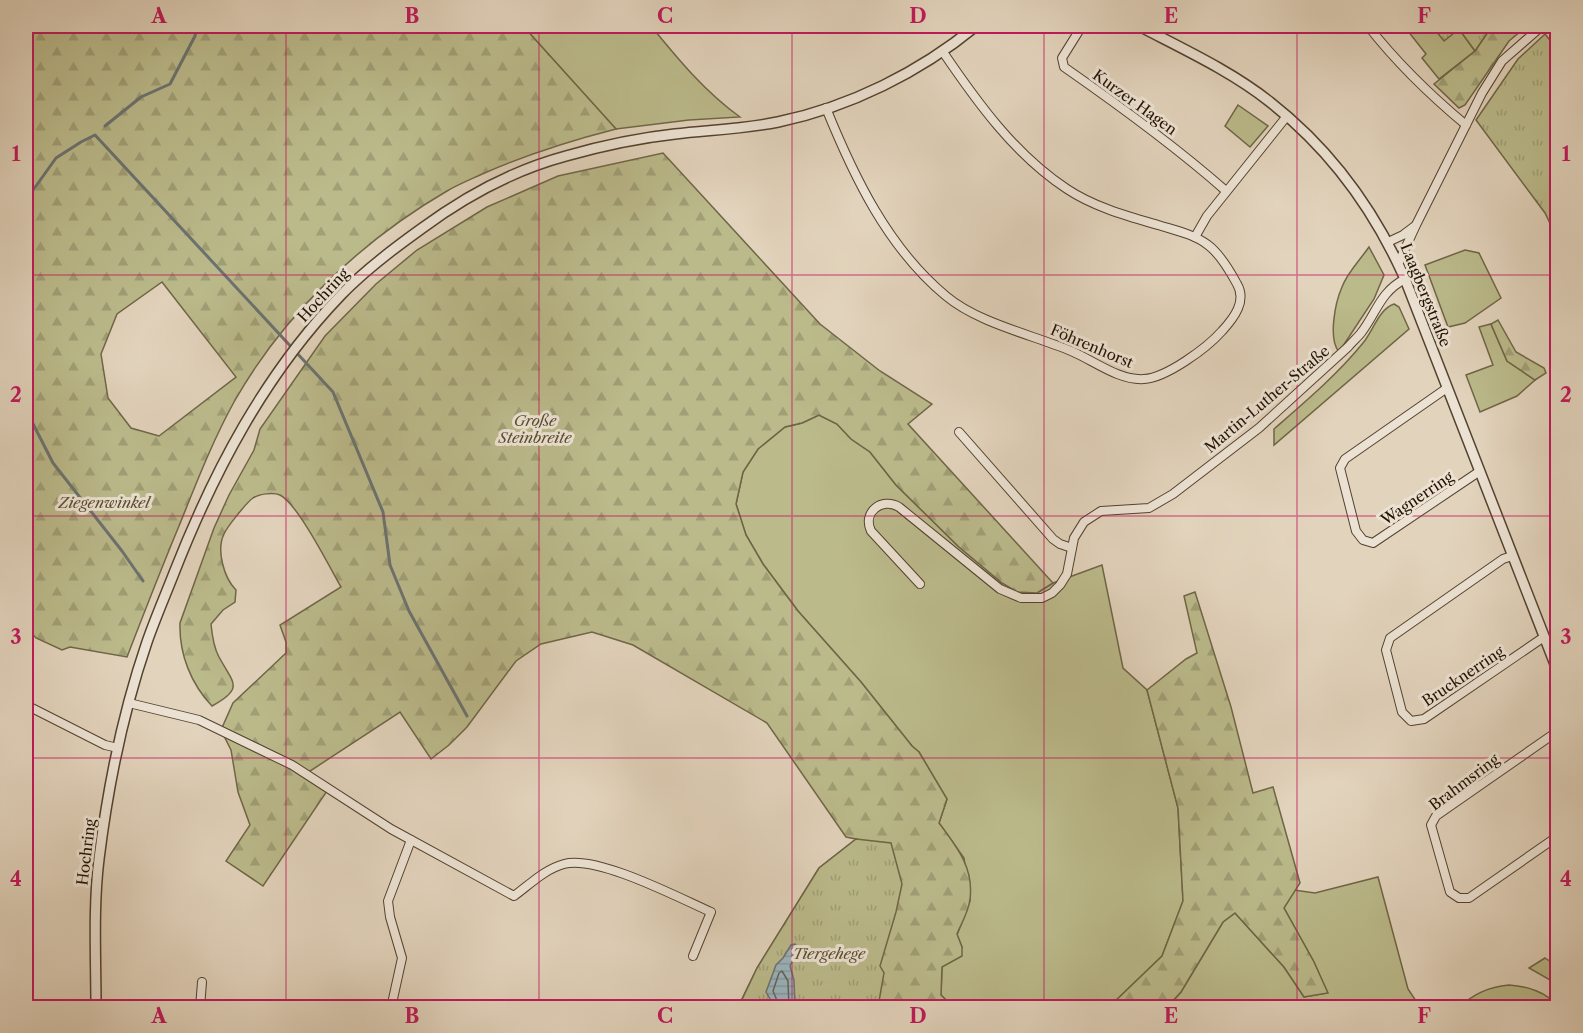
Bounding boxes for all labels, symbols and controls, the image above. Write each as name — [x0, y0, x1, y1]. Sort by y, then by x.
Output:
text: A — [150, 4, 167, 28]
text: B — [405, 4, 420, 28]
text: C — [657, 4, 673, 28]
text: D — [909, 4, 927, 28]
text: E — [1164, 4, 1178, 28]
text: F — [1417, 4, 1431, 28]
street label: Kurzer Hagen — [1089, 65, 1181, 139]
text: 1 — [12, 142, 21, 166]
text: 1 — [1562, 142, 1571, 166]
street label: Laagbergstraße — [1397, 240, 1455, 350]
street label: Hochring — [293, 264, 353, 326]
street label: Föhrenhorst — [1048, 320, 1137, 372]
street label: Martin-Luther-Straße — [1201, 341, 1333, 457]
text: 2 — [10, 383, 22, 407]
text: 2 — [1560, 383, 1572, 407]
park label: Große Steinbreite — [498, 411, 572, 447]
street label: Wagnerring — [1376, 467, 1457, 530]
park label: Ziegenwinkel — [57, 493, 152, 512]
text: 3 — [10, 625, 22, 649]
text: 3 — [1560, 625, 1572, 649]
street label: Brucknerring — [1418, 642, 1508, 710]
street label: Brahmsring — [1425, 749, 1503, 814]
street label: Hochring — [72, 817, 100, 886]
text: 4 — [10, 867, 22, 891]
text: 4 — [1560, 867, 1572, 891]
park label: Tiergehege — [793, 944, 866, 963]
text: A — [150, 1004, 167, 1028]
text: B — [405, 1004, 420, 1028]
text: C — [657, 1004, 673, 1028]
text: D — [909, 1004, 927, 1028]
text: E — [1164, 1004, 1178, 1028]
text: F — [1417, 1004, 1431, 1028]

